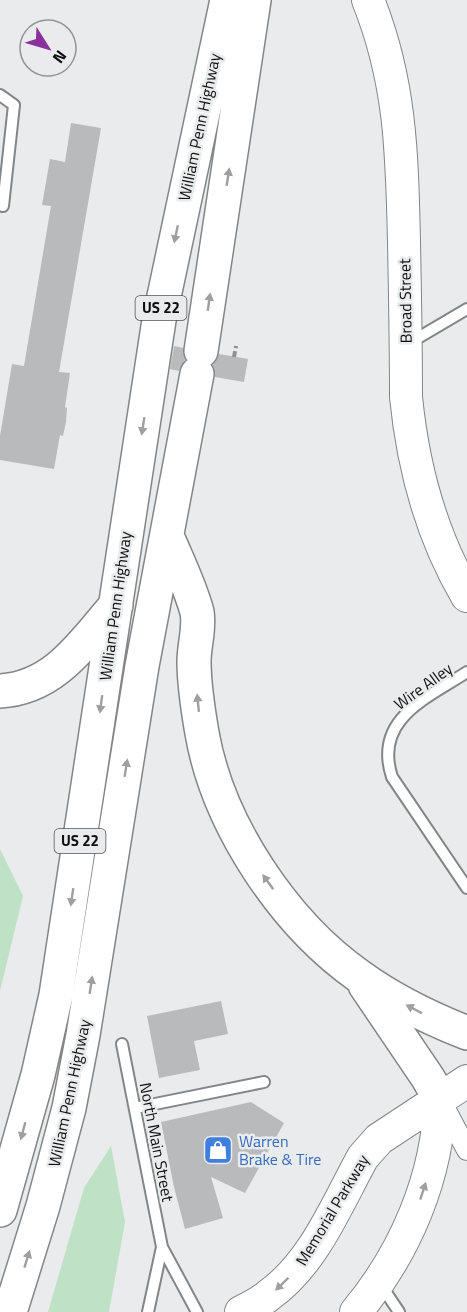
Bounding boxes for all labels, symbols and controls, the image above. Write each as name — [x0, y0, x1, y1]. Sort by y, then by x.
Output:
north arrow — [18, 18, 78, 78]
text: N — [47, 45, 73, 69]
street label: William Penn Highway — [172, 51, 226, 203]
one-way arrow — [224, 167, 233, 186]
one-way arrow — [171, 225, 180, 244]
street label: Broad Street — [392, 258, 418, 344]
one-way arrow — [205, 293, 214, 312]
road number: US 22 — [136, 296, 186, 320]
one-way arrow — [138, 417, 147, 436]
street label: William Penn Highway — [93, 530, 137, 682]
street label: Wire Alley — [389, 656, 457, 715]
one-way arrow — [193, 693, 203, 712]
one-way arrow — [96, 695, 105, 714]
one-way arrow — [122, 758, 131, 777]
road number: US 22 — [54, 829, 106, 853]
one-way arrow — [262, 875, 274, 891]
one-way arrow — [67, 888, 76, 907]
one-way arrow — [86, 976, 95, 995]
one-way arrow — [405, 1004, 422, 1014]
street label: William Penn Highway — [42, 1017, 96, 1169]
street label: North Main Street — [134, 1080, 180, 1204]
one-way arrow — [18, 1122, 28, 1140]
place label: Warren Brake & Tire — [239, 1129, 321, 1171]
shop icon: Warren Brake & Tire — [202, 1134, 234, 1166]
street label: Memorial Parkway — [289, 1150, 375, 1270]
one-way arrow — [418, 1182, 428, 1200]
one-way arrow — [23, 1250, 32, 1268]
one-way arrow — [274, 1277, 289, 1291]

